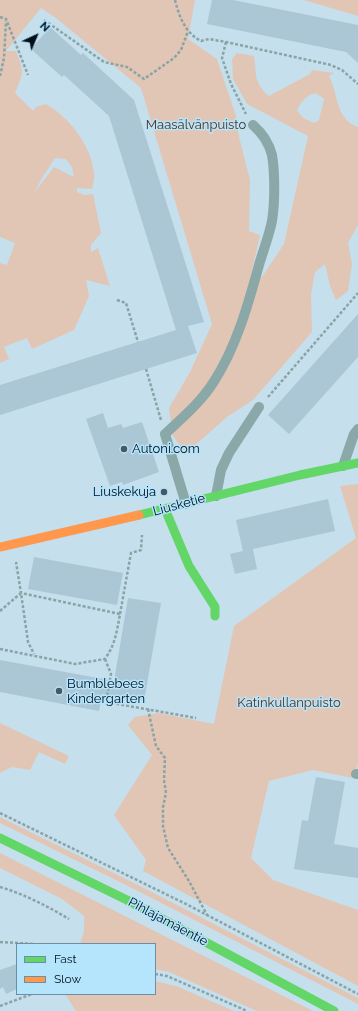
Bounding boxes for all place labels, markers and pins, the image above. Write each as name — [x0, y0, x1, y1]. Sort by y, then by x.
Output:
place label: Autoni.com — [132, 441, 200, 457]
marker: Autoni.com — [119, 444, 129, 454]
place label: Liuskekuja — [93, 484, 156, 500]
marker: Liuskekuja — [159, 487, 169, 497]
place label: Bumblebees Kindergarten — [67, 676, 145, 707]
marker: Bumblebees Kindergarten — [54, 686, 64, 696]

